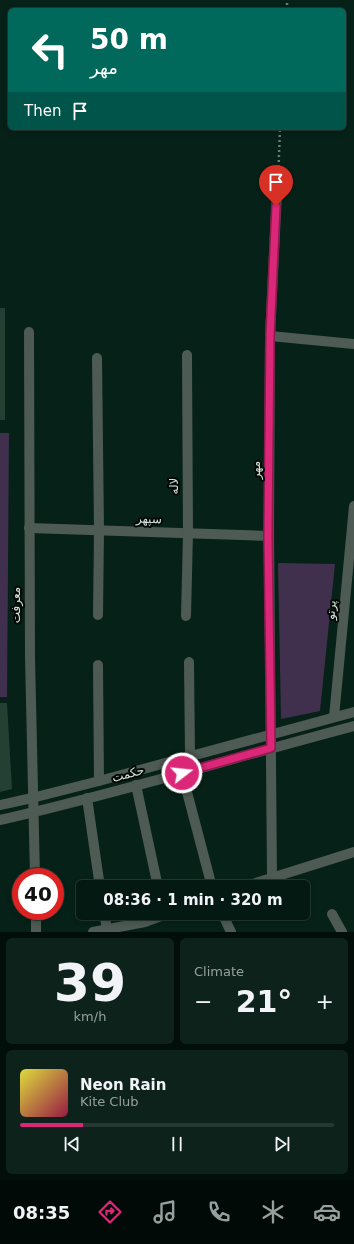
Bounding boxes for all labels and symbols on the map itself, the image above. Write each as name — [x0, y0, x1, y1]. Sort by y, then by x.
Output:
pin — [259, 165, 293, 206]
street label: مهر — [249, 461, 264, 480]
street label: لاله — [167, 478, 181, 494]
street label: سپهر — [135, 512, 162, 527]
street label: معرفت — [9, 587, 24, 623]
street label: پرتو — [323, 600, 340, 621]
position arrow — [161, 752, 203, 794]
street label: حکمت — [110, 763, 146, 785]
speed limit sign: 40 — [12, 868, 64, 920]

